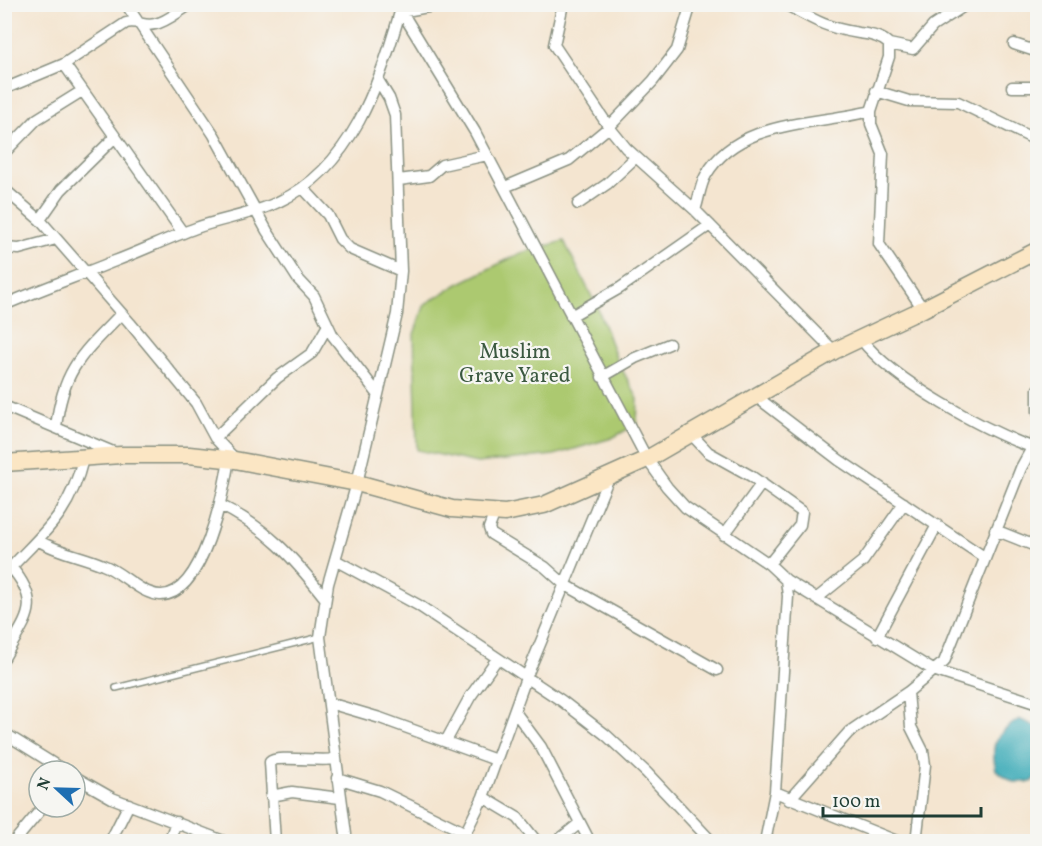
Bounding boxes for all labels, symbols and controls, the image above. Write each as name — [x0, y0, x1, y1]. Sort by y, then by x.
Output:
park label: Muslim Grave Yared — [459, 338, 571, 391]
north arrow — [27, 759, 87, 819]
text: N — [33, 774, 57, 794]
scale bar — [823, 780, 980, 818]
text: 100 m — [832, 790, 881, 815]

